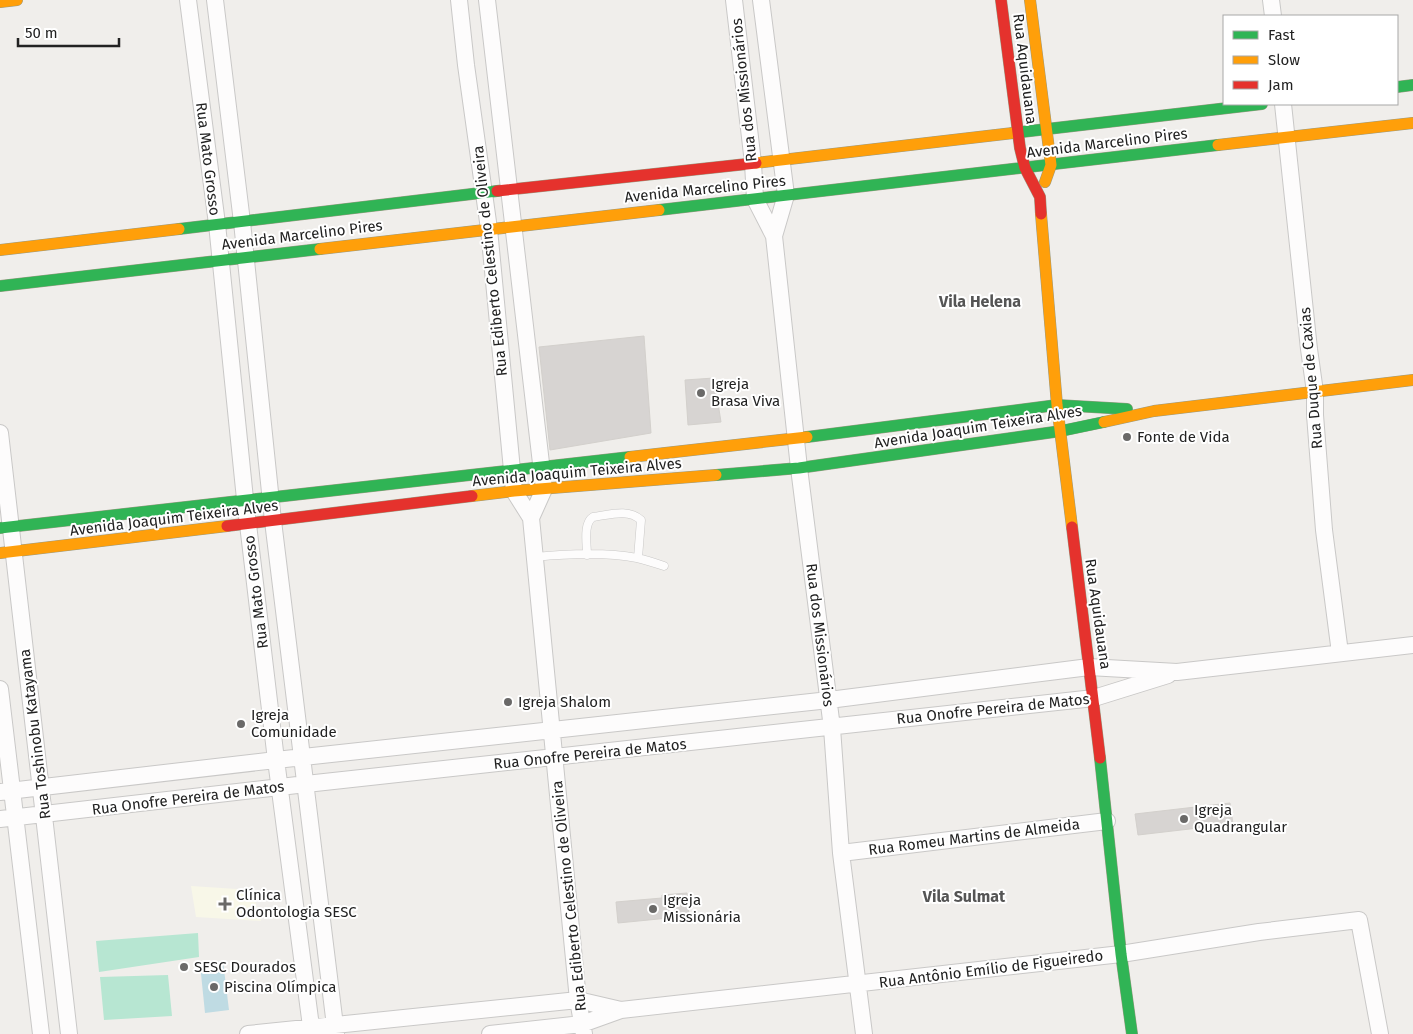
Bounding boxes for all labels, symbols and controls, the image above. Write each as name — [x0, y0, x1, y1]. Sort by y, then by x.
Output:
street label: Rua Aquidauana — [1009, 13, 1041, 125]
scale bar — [18, 15, 119, 47]
legend — [1223, 15, 1398, 105]
street label: Rua dos Missionários — [728, 17, 760, 163]
text: 50 m — [25, 24, 58, 42]
text: Fast — [1268, 26, 1295, 44]
text: Slow — [1268, 51, 1300, 69]
text: Jam — [1268, 76, 1294, 94]
street label: Rua Mato Grosso — [192, 101, 224, 217]
street label: Avenida Marcelino Pires — [1025, 124, 1189, 162]
street label: Rua Ediberto Celestino de Oliveira — [469, 145, 511, 377]
street label: Avenida Marcelino Pires — [623, 172, 787, 206]
street label: Avenida Marcelino Pires — [220, 216, 384, 254]
district label: Vila Helena — [938, 292, 1021, 311]
street label: Rua Duque de Caxias — [1296, 306, 1326, 450]
place label: Igreja Brasa Viva — [711, 375, 780, 410]
marker: Igreja Brasa Viva — [695, 387, 707, 399]
street label: Avenida Joaquim Teixeira Alves — [873, 402, 1083, 452]
place label: Fonte de Vida — [1137, 428, 1230, 446]
marker: Fonte de Vida — [1121, 431, 1133, 443]
street label: Avenida Joaquim Teixeira Alves — [472, 454, 682, 490]
street label: Avenida Joaquim Teixeira Alves — [69, 496, 279, 540]
street label: Rua Mato Grosso — [240, 534, 272, 650]
street label: Rua Aquidauana — [1081, 558, 1115, 670]
street label: Rua dos Missionários — [802, 562, 838, 708]
street label: Rua Toshinobu Katayama — [16, 648, 54, 820]
street label: Rua Onofre Pereira de Matos — [896, 690, 1090, 728]
place label: Igreja Shalom — [518, 693, 611, 711]
marker: Igreja Shalom — [502, 696, 514, 708]
place label: Igreja Comunidade — [251, 706, 337, 741]
marker: Igreja Comunidade — [235, 718, 247, 730]
street label: Rua Onofre Pereira de Matos — [493, 735, 687, 773]
street label: Rua Onofre Pereira de Matos — [91, 777, 285, 819]
street label: Rua Ediberto Celestino de Oliveira — [548, 780, 590, 1012]
place label: Igreja Quadrangular — [1194, 801, 1287, 836]
marker: Igreja Quadrangular — [1178, 813, 1190, 825]
street label: Rua Romeu Martins de Almeida — [867, 815, 1081, 859]
place label: Clínica Odontologia SESC — [236, 886, 357, 921]
district label: Vila Sulmat — [922, 887, 1006, 906]
place label: Igreja Missionária — [663, 891, 741, 926]
marker: Clínica Odontologia SESC — [218, 897, 232, 911]
marker: Igreja Missionária — [647, 903, 659, 915]
street label: Rua Antônio Emílio de Figueiredo — [878, 946, 1104, 992]
place label: SESC Dourados — [194, 958, 296, 976]
marker: SESC Dourados — [178, 961, 190, 973]
place label: Piscina Olímpica — [224, 978, 336, 996]
marker: Piscina Olímpica — [208, 981, 220, 993]

